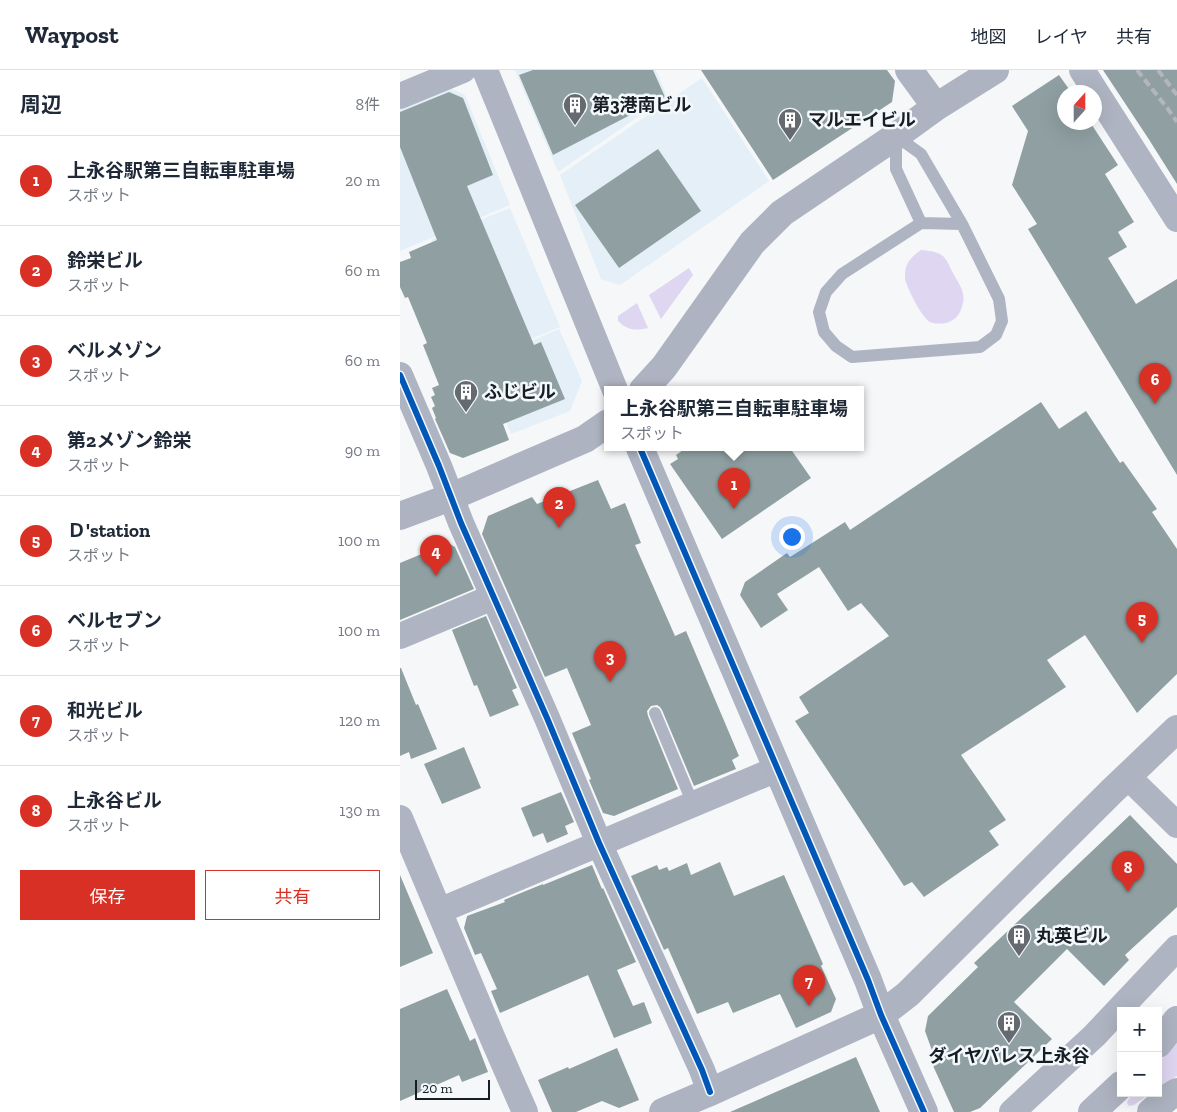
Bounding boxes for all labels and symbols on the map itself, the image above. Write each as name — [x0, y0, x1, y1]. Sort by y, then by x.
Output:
north arrow — [1057, 85, 1102, 130]
building icon: 第3港南ビル — [562, 92, 588, 126]
place label: 第3港南ビル — [592, 94, 692, 116]
building icon: マルエイビル — [777, 107, 803, 141]
place label: マルエイビル — [808, 109, 916, 131]
pin: 6 — [1139, 363, 1171, 404]
building icon: ふじビル — [453, 379, 479, 413]
place label: ふじビル — [484, 381, 556, 403]
pin: 1 — [718, 468, 750, 509]
pin: 2 — [543, 487, 575, 528]
your location — [779, 524, 805, 550]
pin: 4 — [420, 535, 452, 576]
pin: 5 — [1126, 602, 1158, 643]
pin: 3 — [594, 641, 626, 682]
pin: 8 — [1112, 851, 1144, 892]
building icon: 丸英ビル — [1006, 923, 1032, 957]
place label: 丸英ビル — [1036, 925, 1108, 947]
pin: 7 — [793, 965, 825, 1006]
building icon: ダイヤパレス上永谷 — [996, 1010, 1022, 1044]
place label: ダイヤパレス上永谷 — [928, 1045, 1090, 1067]
scale bar — [415, 1077, 490, 1100]

